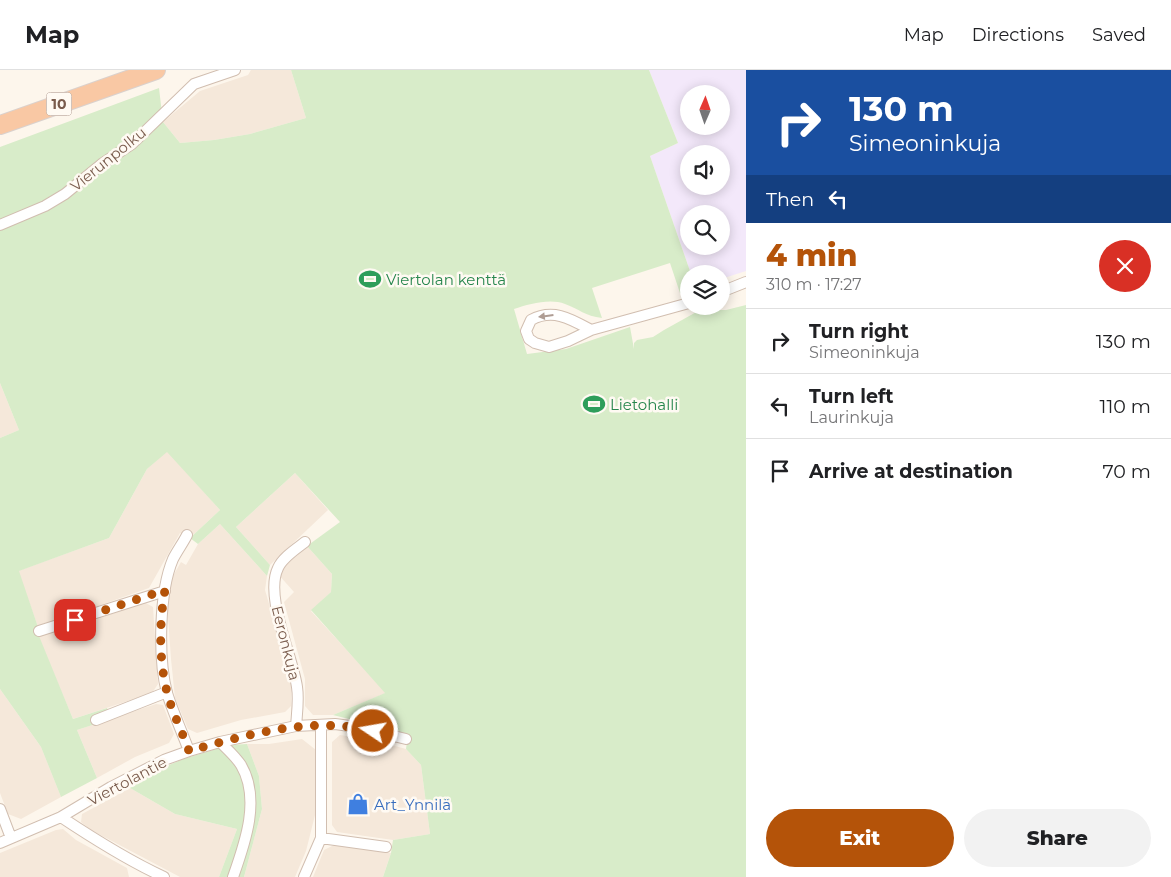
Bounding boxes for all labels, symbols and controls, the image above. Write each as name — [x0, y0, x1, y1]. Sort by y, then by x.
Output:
text: Map — [25, 20, 79, 49]
text: Map — [904, 24, 944, 46]
text: Directions — [972, 24, 1064, 46]
text: Saved — [1092, 24, 1146, 46]
north arrow — [680, 85, 730, 135]
map controls — [680, 85, 730, 315]
text: 130 m — [849, 87, 954, 130]
icon: right — [766, 90, 831, 155]
road number: 10 — [46, 92, 72, 116]
street label: Vierunpolku — [66, 123, 150, 195]
text: Simeoninkuja — [849, 130, 1001, 157]
button: sound — [680, 145, 730, 195]
icon: left — [824, 185, 852, 213]
text: Then — [766, 188, 814, 211]
button: search — [680, 205, 730, 255]
text: 4 min — [766, 237, 857, 274]
button: close — [1099, 240, 1151, 292]
button: layers — [680, 265, 730, 315]
sports icon: Viertolan kenttä — [357, 266, 383, 292]
place label: Viertolan kenttä — [386, 270, 506, 289]
text: 310 m · 17:27 — [766, 275, 862, 294]
one-way arrow — [538, 312, 554, 320]
text: Turn right — [809, 320, 909, 343]
icon: right — [766, 327, 794, 355]
text: 130 m — [1096, 330, 1151, 353]
text: Simeoninkuja — [809, 343, 920, 362]
text: Turn left — [809, 385, 894, 408]
sports icon: Lietohalli — [581, 391, 607, 417]
icon: left — [766, 392, 794, 420]
place label: Lietohalli — [610, 395, 678, 414]
text: 110 m — [1100, 395, 1151, 418]
text: Laurinkuja — [809, 408, 894, 427]
icon: arrive — [766, 457, 794, 485]
text: Arrive at destination — [809, 460, 1013, 483]
text: 70 m — [1102, 460, 1151, 483]
pin — [54, 599, 96, 641]
street label: Eeronkuja — [268, 604, 304, 682]
icon: arrive — [61, 606, 89, 634]
position arrow — [346, 704, 398, 756]
street label: Viertolantie — [84, 752, 170, 810]
shop icon: Art_Ynnilä — [345, 791, 371, 817]
place label: Art_Ynnilä — [374, 795, 451, 814]
button: Exit — [766, 809, 954, 867]
button: Share — [964, 809, 1151, 867]

